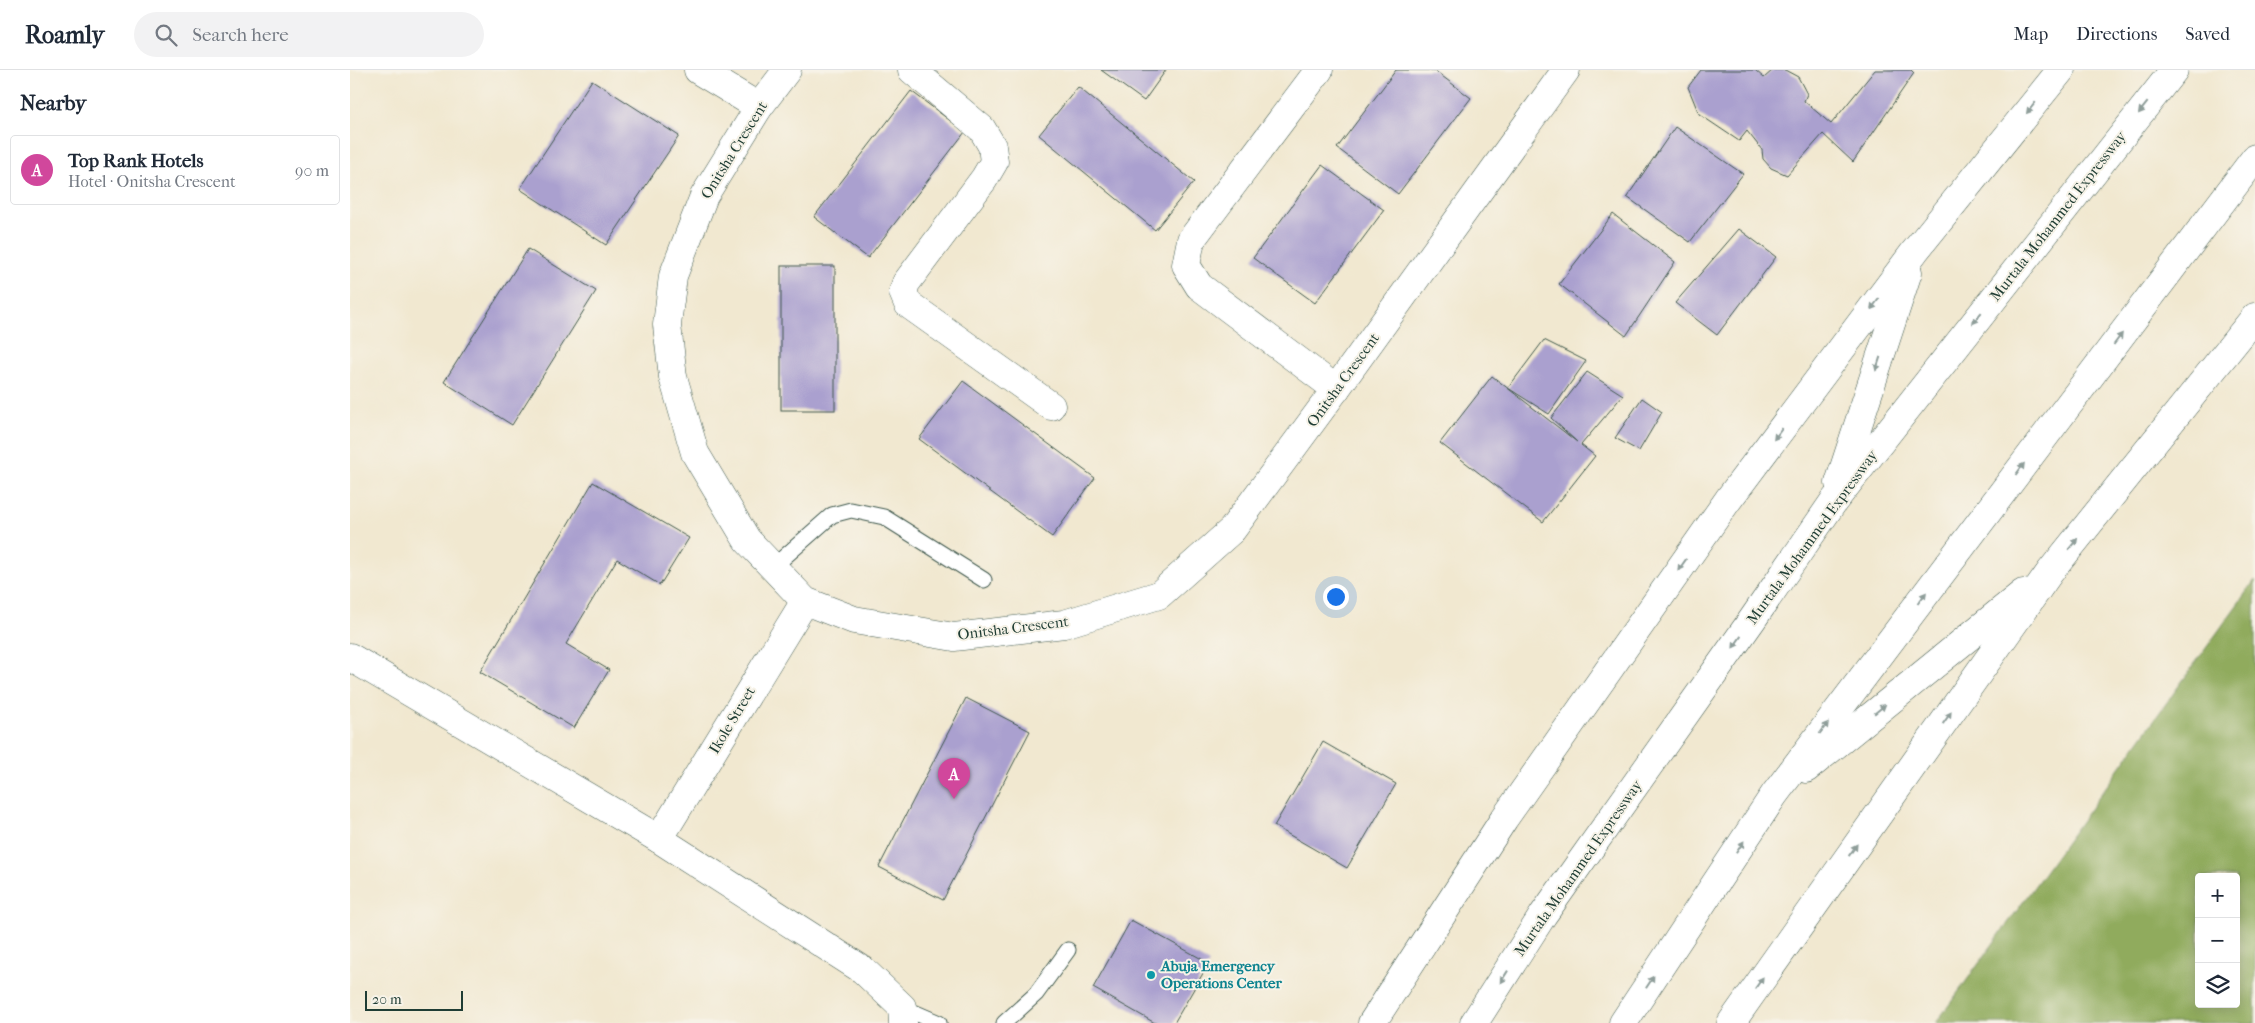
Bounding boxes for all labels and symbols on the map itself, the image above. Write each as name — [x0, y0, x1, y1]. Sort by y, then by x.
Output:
street label: Onitsha Crescent — [697, 97, 772, 202]
one-way arrow — [2025, 101, 2036, 114]
one-way arrow — [2137, 101, 2148, 114]
street label: Murtala Mohammed Expressway — [1986, 127, 2131, 305]
one-way arrow — [1870, 297, 1881, 310]
one-way arrow — [1972, 311, 1983, 324]
street label: Onitsha Crescent — [1303, 329, 1383, 430]
one-way arrow — [2113, 332, 2123, 346]
one-way arrow — [1874, 357, 1882, 372]
one-way arrow — [1772, 427, 1783, 440]
street label: Murtala Mohammed Expressway — [1743, 446, 1882, 627]
one-way arrow — [2015, 462, 2025, 476]
one-way arrow — [2067, 537, 2078, 550]
one-way arrow — [1677, 558, 1687, 572]
your location — [1323, 584, 1349, 610]
one-way arrow — [1917, 591, 1927, 605]
street label: Onitsha Crescent — [957, 612, 1070, 644]
one-way arrow — [1732, 635, 1742, 649]
street label: Ikole Street — [705, 683, 759, 757]
one-way arrow — [1873, 704, 1886, 715]
one-way arrow — [1942, 711, 1952, 725]
one-way arrow — [1819, 722, 1830, 735]
pin: A — [938, 758, 970, 799]
street label: Murtala Mohammed Expressway — [1510, 776, 1646, 959]
one-way arrow — [1735, 840, 1745, 853]
one-way arrow — [1848, 844, 1858, 857]
place label: Abuja Emergency Operations Center — [1160, 957, 1282, 992]
marker: Abuja Emergency Operations Center — [1145, 969, 1157, 981]
one-way arrow — [1499, 970, 1509, 983]
one-way arrow — [1645, 976, 1655, 989]
one-way arrow — [1754, 977, 1765, 990]
scale bar — [365, 988, 462, 1011]

